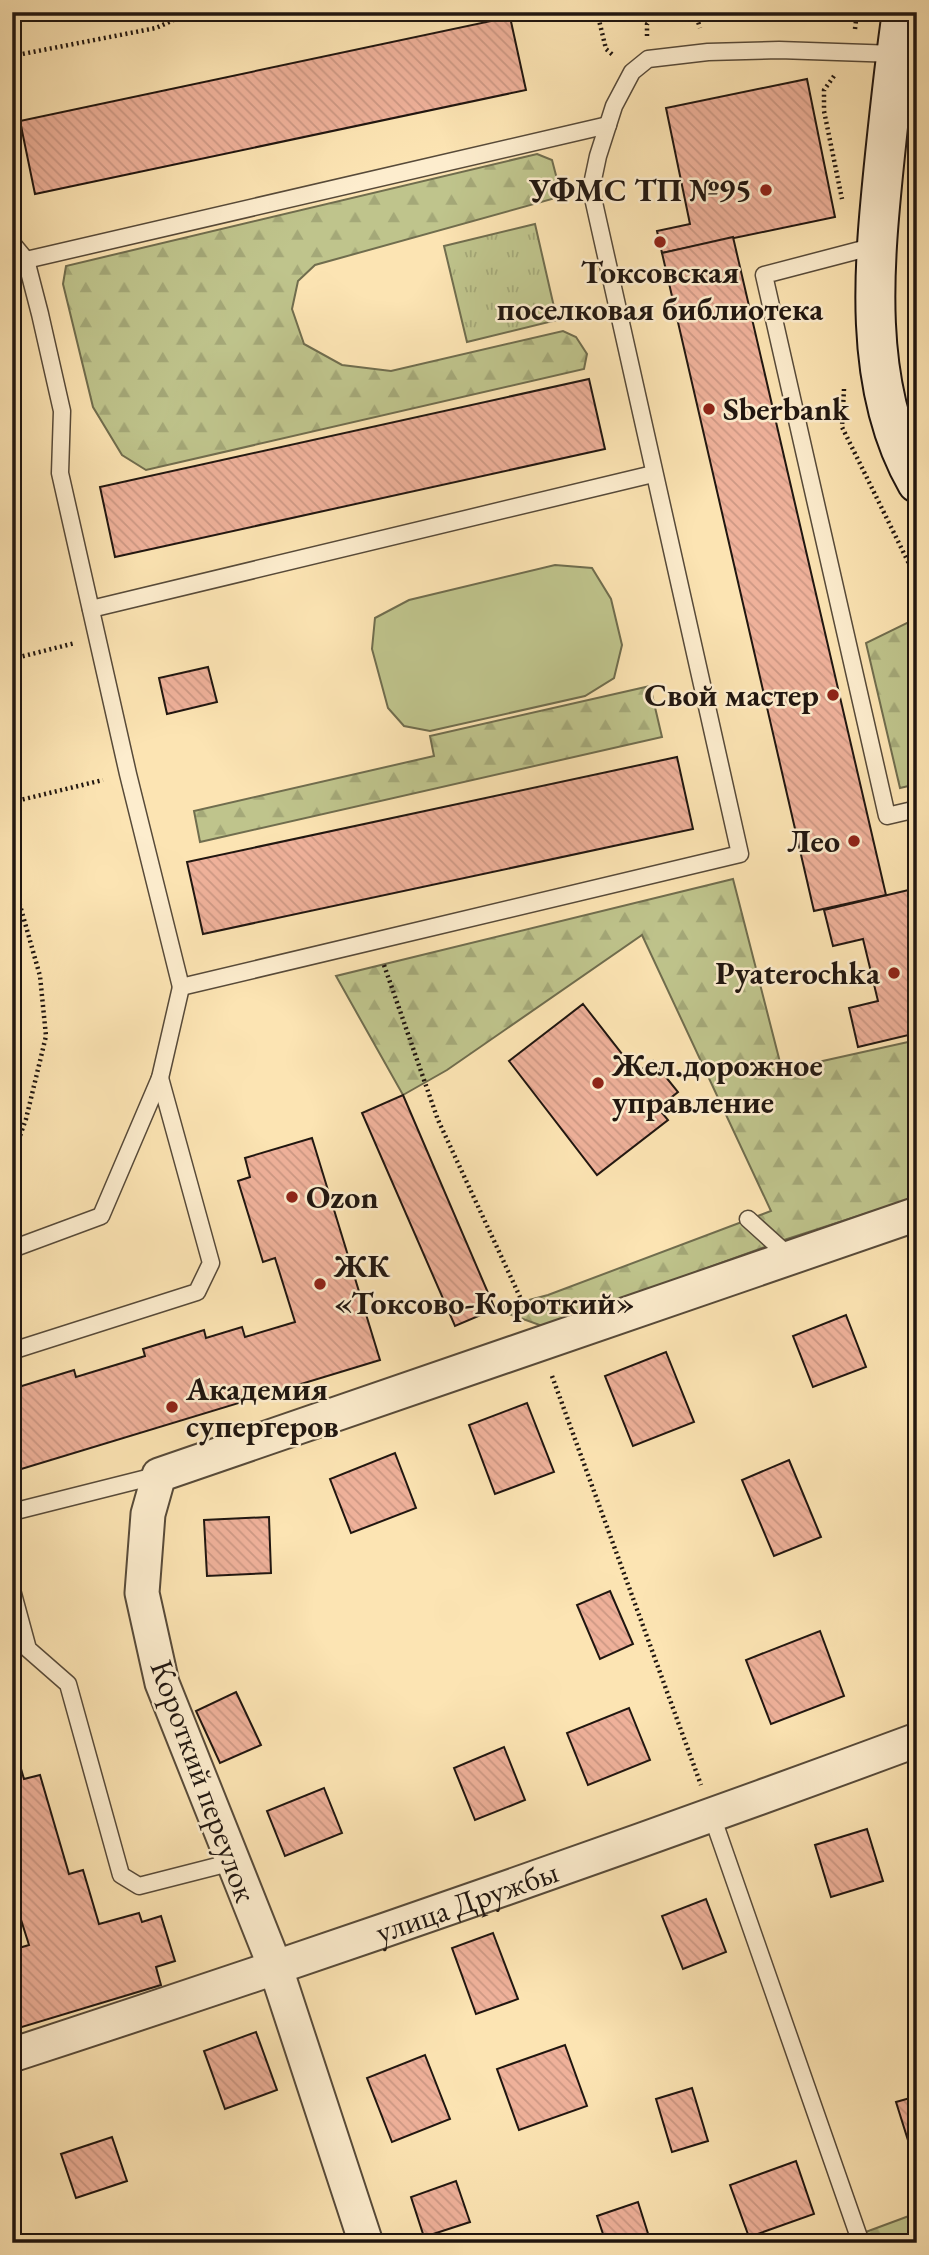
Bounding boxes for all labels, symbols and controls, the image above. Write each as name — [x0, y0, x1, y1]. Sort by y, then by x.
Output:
place label: УФМС ТП №95 — [528, 169, 752, 211]
marker: УФМС ТП №95 — [758, 182, 774, 198]
marker: Токсовская поселковая библиотека — [652, 234, 668, 250]
place label: Токсовская поселковая библиотека — [497, 251, 824, 330]
place label: Sberbank — [723, 388, 850, 430]
marker: Sberbank — [701, 401, 717, 417]
place label: Свой мастер — [644, 674, 819, 716]
marker: Свой мастер — [825, 687, 841, 703]
place label: Лео — [787, 820, 840, 862]
marker: Лео — [846, 833, 862, 849]
place label: Pyaterochka — [715, 952, 881, 994]
marker: Pyaterochka — [886, 965, 902, 981]
place label: Жел.дорожное управление — [611, 1044, 823, 1123]
marker: Жел.дорожное управление — [590, 1075, 606, 1091]
place label: Ozon — [306, 1176, 379, 1218]
marker: Ozon — [284, 1189, 300, 1205]
place label: ЖК «Токсово-Короткий» — [333, 1245, 635, 1324]
marker: ЖК «Токсово-Короткий» — [312, 1276, 328, 1292]
place label: Академия супергеров — [185, 1368, 339, 1447]
marker: Академия супергеров — [164, 1399, 180, 1415]
street label: Короткий переулок — [141, 1654, 267, 1908]
street label: улица Дружбы — [370, 1850, 564, 1953]

